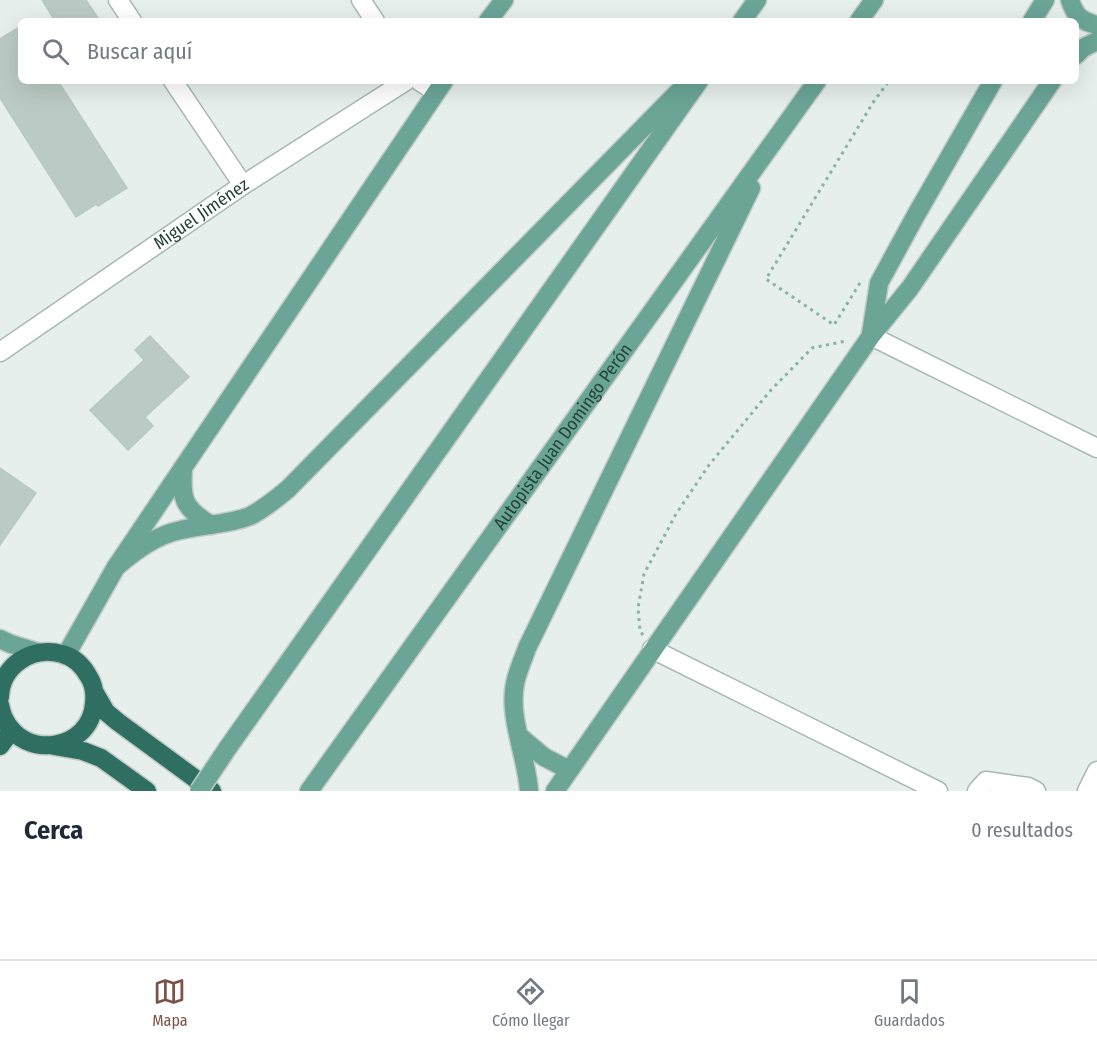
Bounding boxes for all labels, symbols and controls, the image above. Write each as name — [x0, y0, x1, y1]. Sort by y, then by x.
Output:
search box — [18, 18, 1079, 84]
icon: search — [39, 35, 72, 68]
text: Buscar aquí — [87, 38, 192, 65]
street label: Miguel Jiménez — [149, 173, 253, 254]
street label: Autopista Juan Domingo Perón — [489, 339, 637, 534]
text: Cerca — [24, 815, 83, 846]
text: 0 resultados — [971, 818, 1073, 842]
tab: Mapa — [152, 975, 188, 1030]
tab: Cómo llegar — [492, 975, 570, 1030]
tab: Guardados — [874, 975, 945, 1030]

